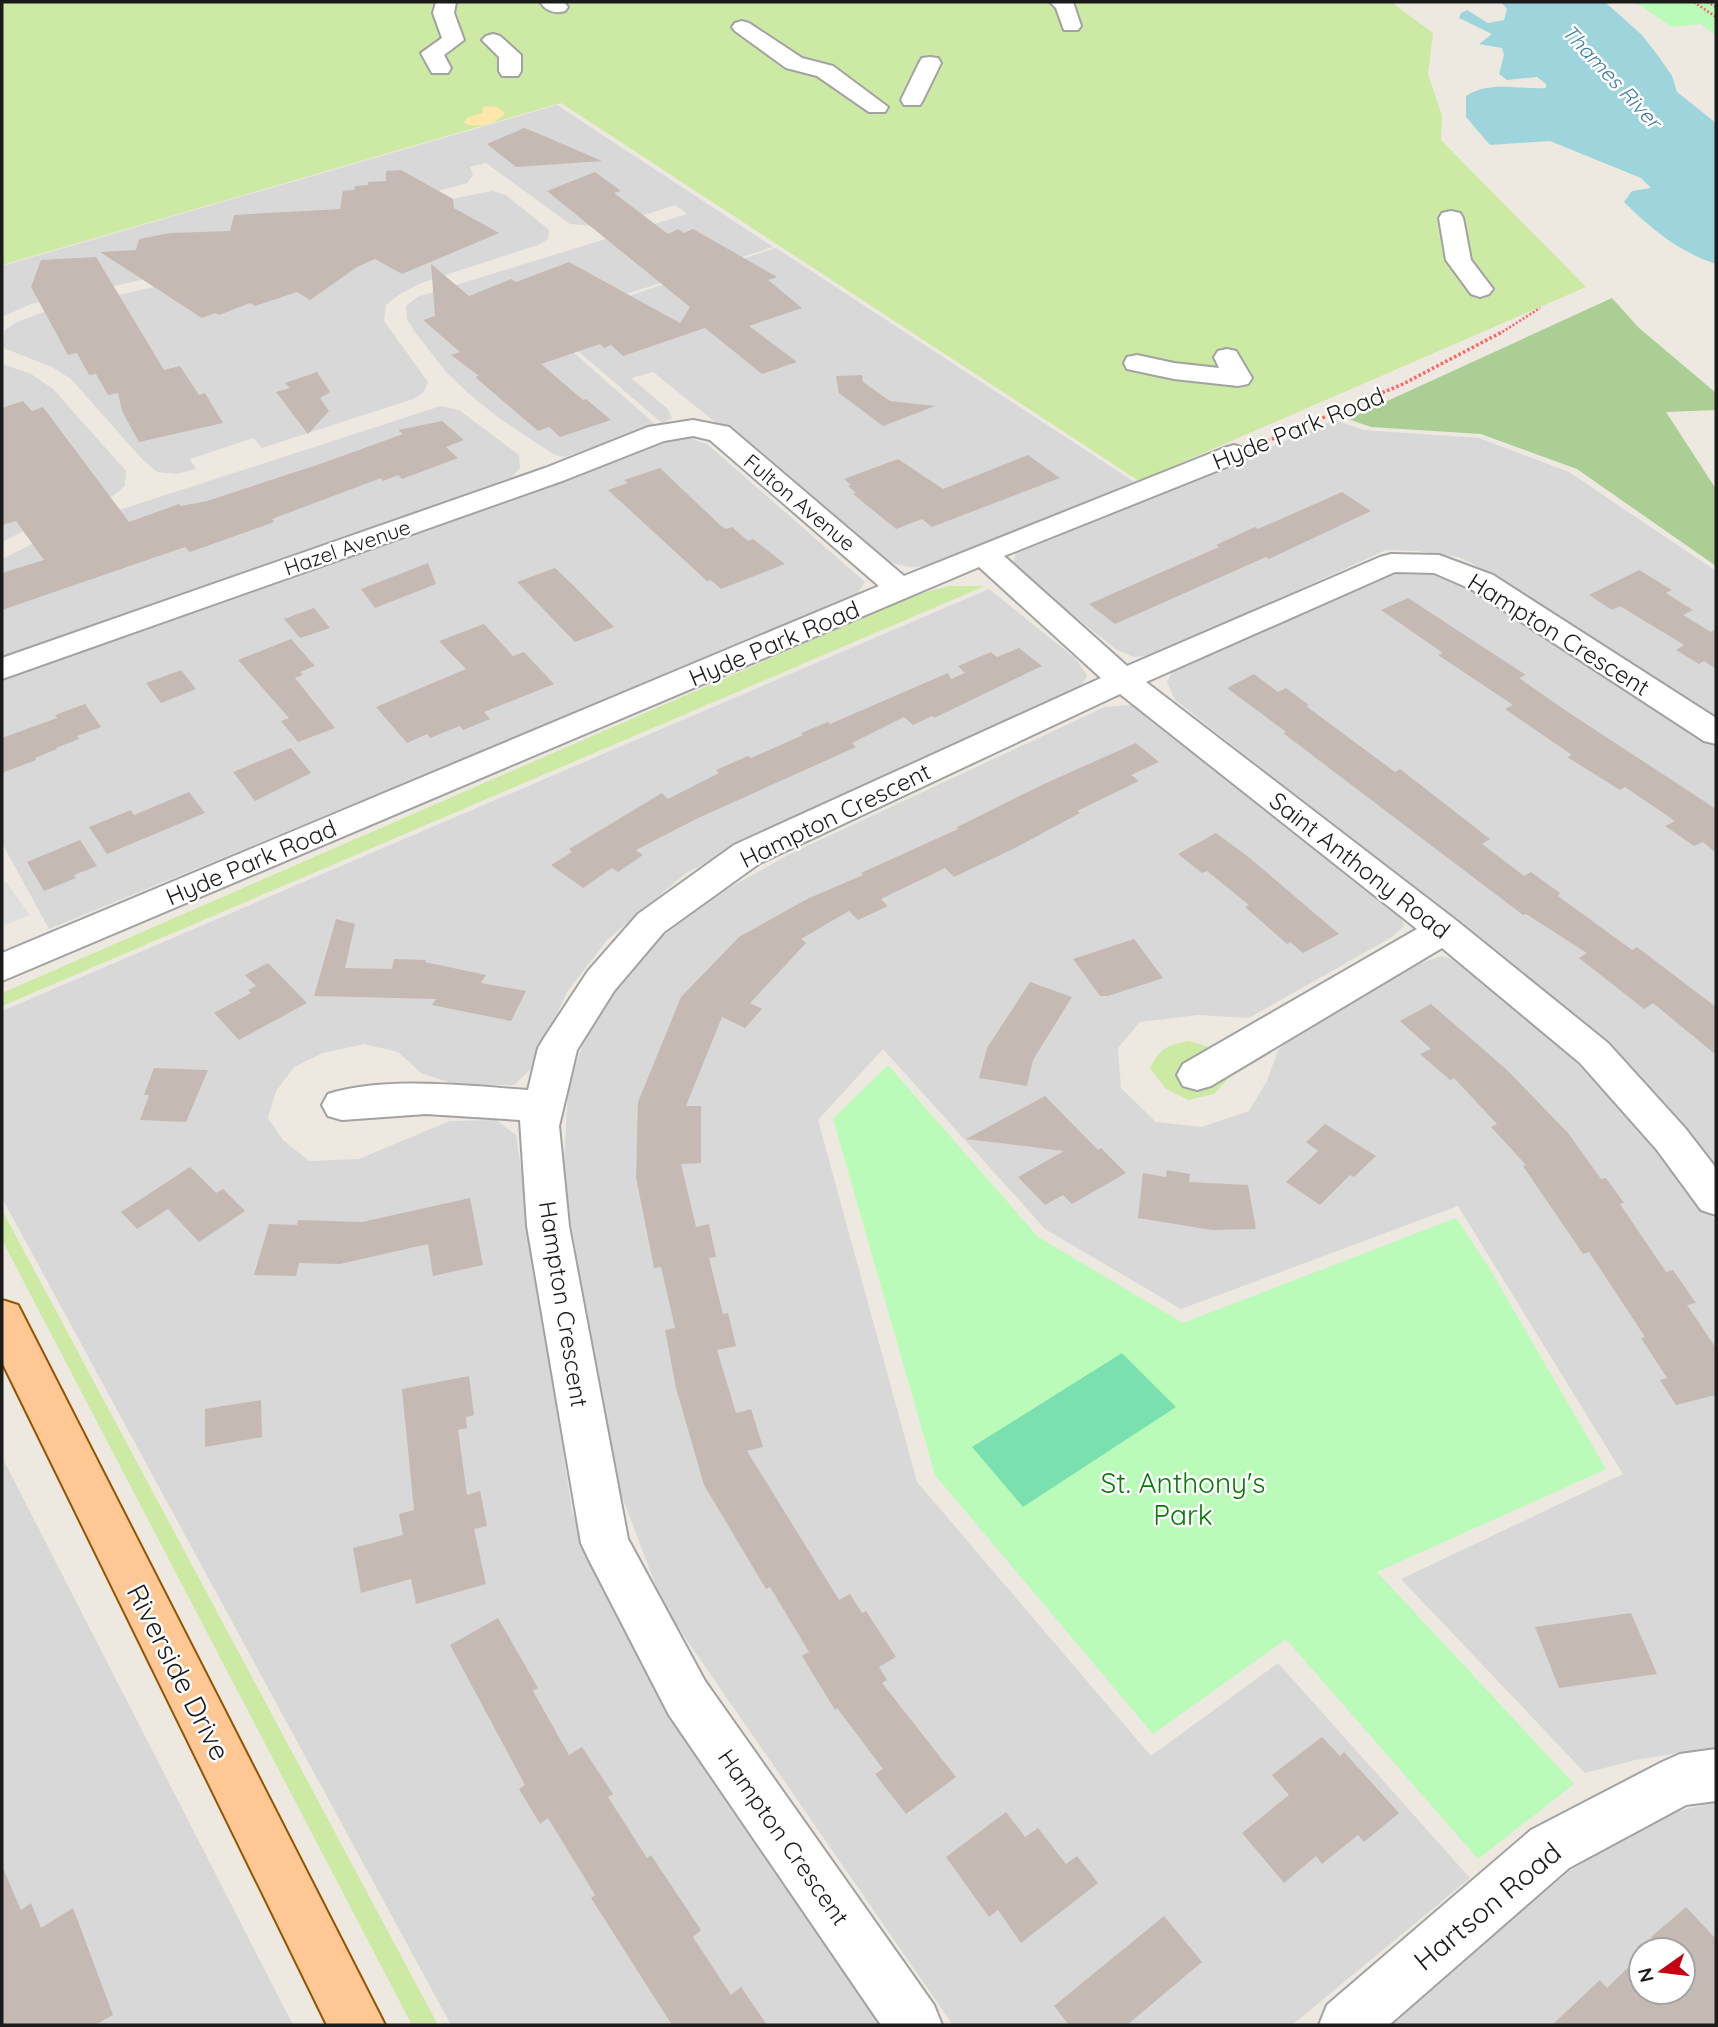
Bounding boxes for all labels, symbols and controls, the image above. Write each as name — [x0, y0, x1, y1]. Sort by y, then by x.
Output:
water label: Thames River — [1557, 18, 1669, 136]
street label: Hyde Park Road — [1208, 380, 1388, 476]
street label: Fulton Avenue — [739, 448, 861, 556]
street label: Hazel Avenue — [280, 513, 414, 581]
street label: Hampton Crescent — [1463, 566, 1655, 702]
street label: Hyde Park Road — [684, 594, 864, 692]
street label: Hampton Crescent — [735, 756, 935, 874]
street label: Saint Anthony Road — [1264, 785, 1456, 945]
street label: Hyde Park Road — [161, 813, 341, 911]
street label: Hampton Crescent — [533, 1199, 595, 1409]
park label: St. Anthony's Park — [1100, 1465, 1266, 1532]
street label: Riverside Drive — [120, 1578, 238, 1766]
street label: Hampton Crescent — [712, 1743, 856, 1931]
street label: Hartson Road — [1406, 1834, 1568, 1978]
north arrow — [1627, 1936, 1697, 2006]
text: N — [1632, 1965, 1659, 1985]

